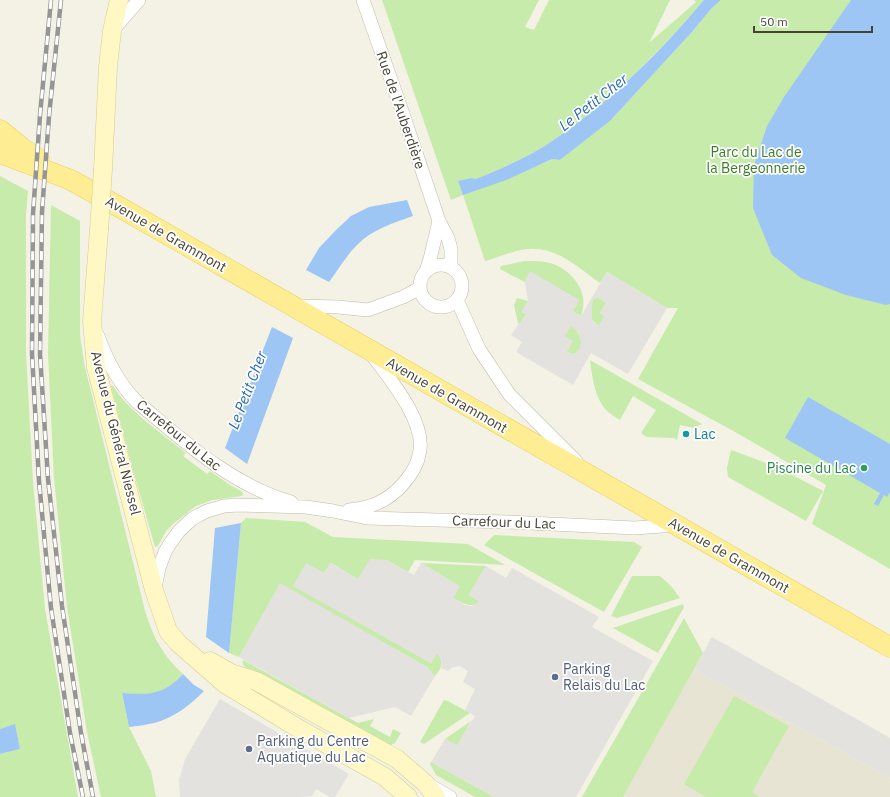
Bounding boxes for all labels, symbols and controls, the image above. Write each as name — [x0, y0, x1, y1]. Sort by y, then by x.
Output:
scale bar — [754, 8, 872, 34]
text: 50 m — [760, 14, 788, 29]
street label: Rue de l'Auberdière — [372, 49, 430, 172]
water label: Le Petit Cher — [555, 69, 632, 135]
park label: Parc du Lac de la Bergeonnerie — [707, 143, 806, 177]
street label: Avenue de Grammont — [102, 192, 230, 276]
water label: Le Petit Cher — [223, 348, 271, 432]
street label: Avenue du Général Niessel — [87, 349, 145, 517]
street label: Avenue de Grammont — [383, 353, 511, 437]
street label: Carrefour du Lac — [133, 395, 225, 475]
place label: Lac — [694, 425, 716, 443]
marker: Lac — [681, 429, 691, 439]
place label: Piscine du Lac — [767, 459, 856, 477]
marker: Piscine du Lac — [859, 463, 869, 473]
street label: Carrefour du Lac — [452, 511, 556, 533]
street label: Avenue de Grammont — [665, 513, 793, 597]
place label: Parking Relais du Lac — [563, 660, 645, 694]
marker: Parking Relais du Lac — [550, 672, 560, 682]
place label: Parking du Centre Aquatique du Lac — [257, 732, 369, 766]
marker: Parking du Centre Aquatique du Lac — [244, 744, 254, 754]

